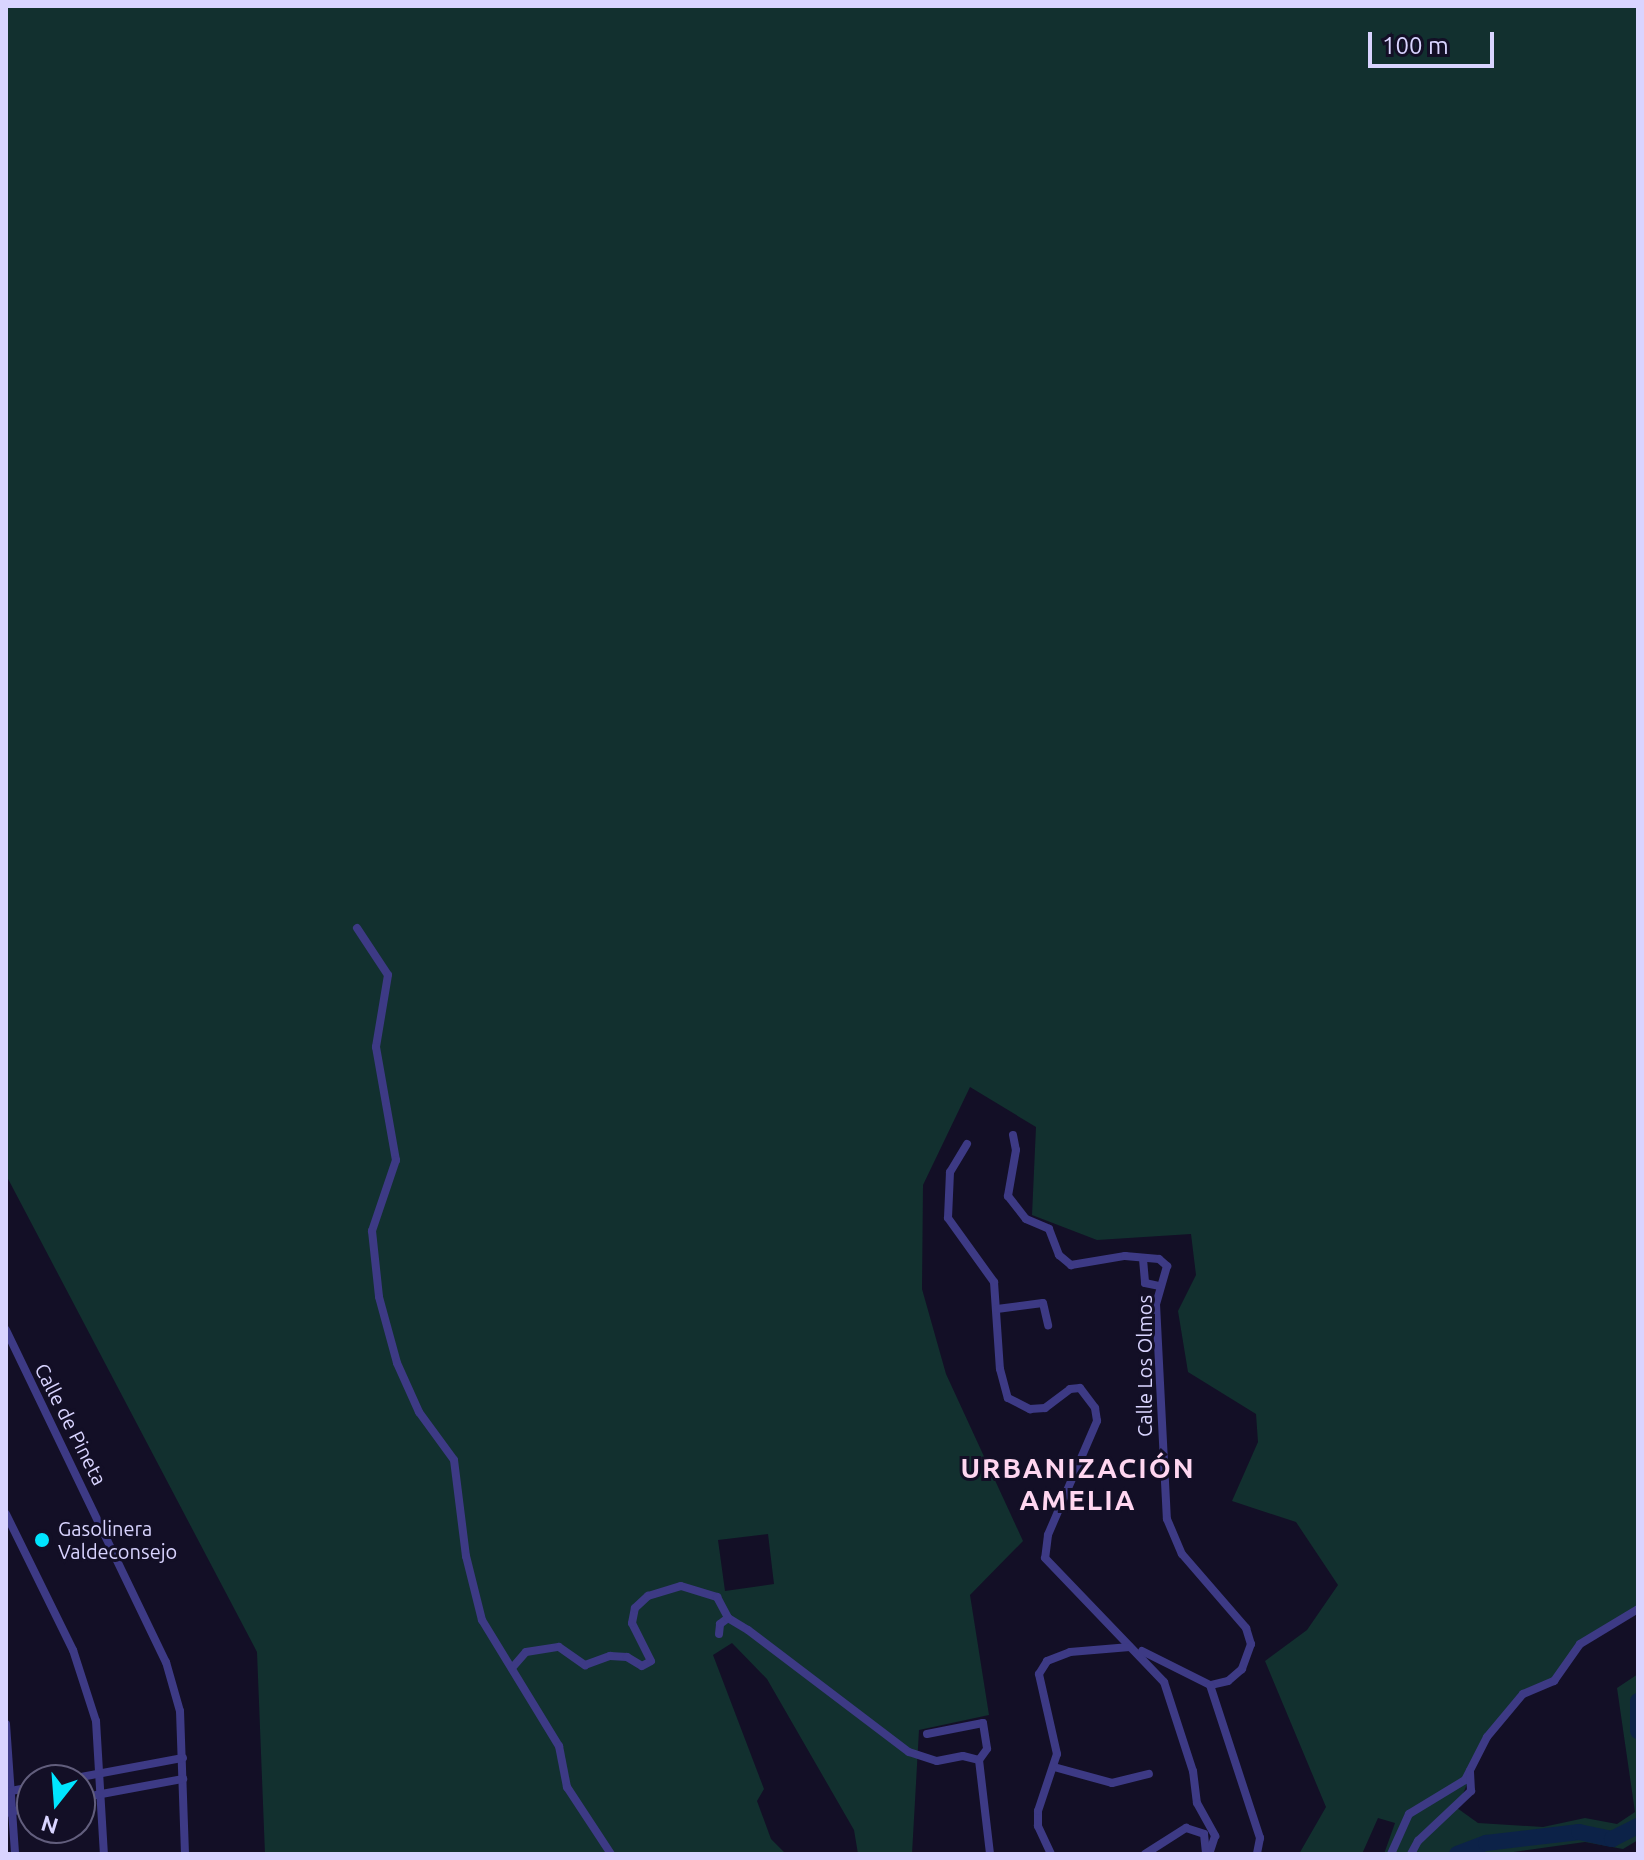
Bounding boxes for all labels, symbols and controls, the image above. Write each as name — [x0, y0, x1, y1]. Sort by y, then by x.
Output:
scale bar — [1372, 16, 1498, 66]
text: 100 m — [1382, 32, 1449, 59]
street label: Calle Los Olmos — [1132, 1295, 1156, 1437]
street label: Calle de Pineta — [30, 1359, 112, 1489]
district label: URBANIZACIÓN AMELIA — [960, 1451, 1196, 1517]
place label: Gasolinera Valdeconsejo — [58, 1516, 177, 1563]
marker: Gasolinera Valdeconsejo — [33, 1531, 51, 1549]
north arrow — [16, 1764, 96, 1844]
text: N — [38, 1811, 61, 1840]

